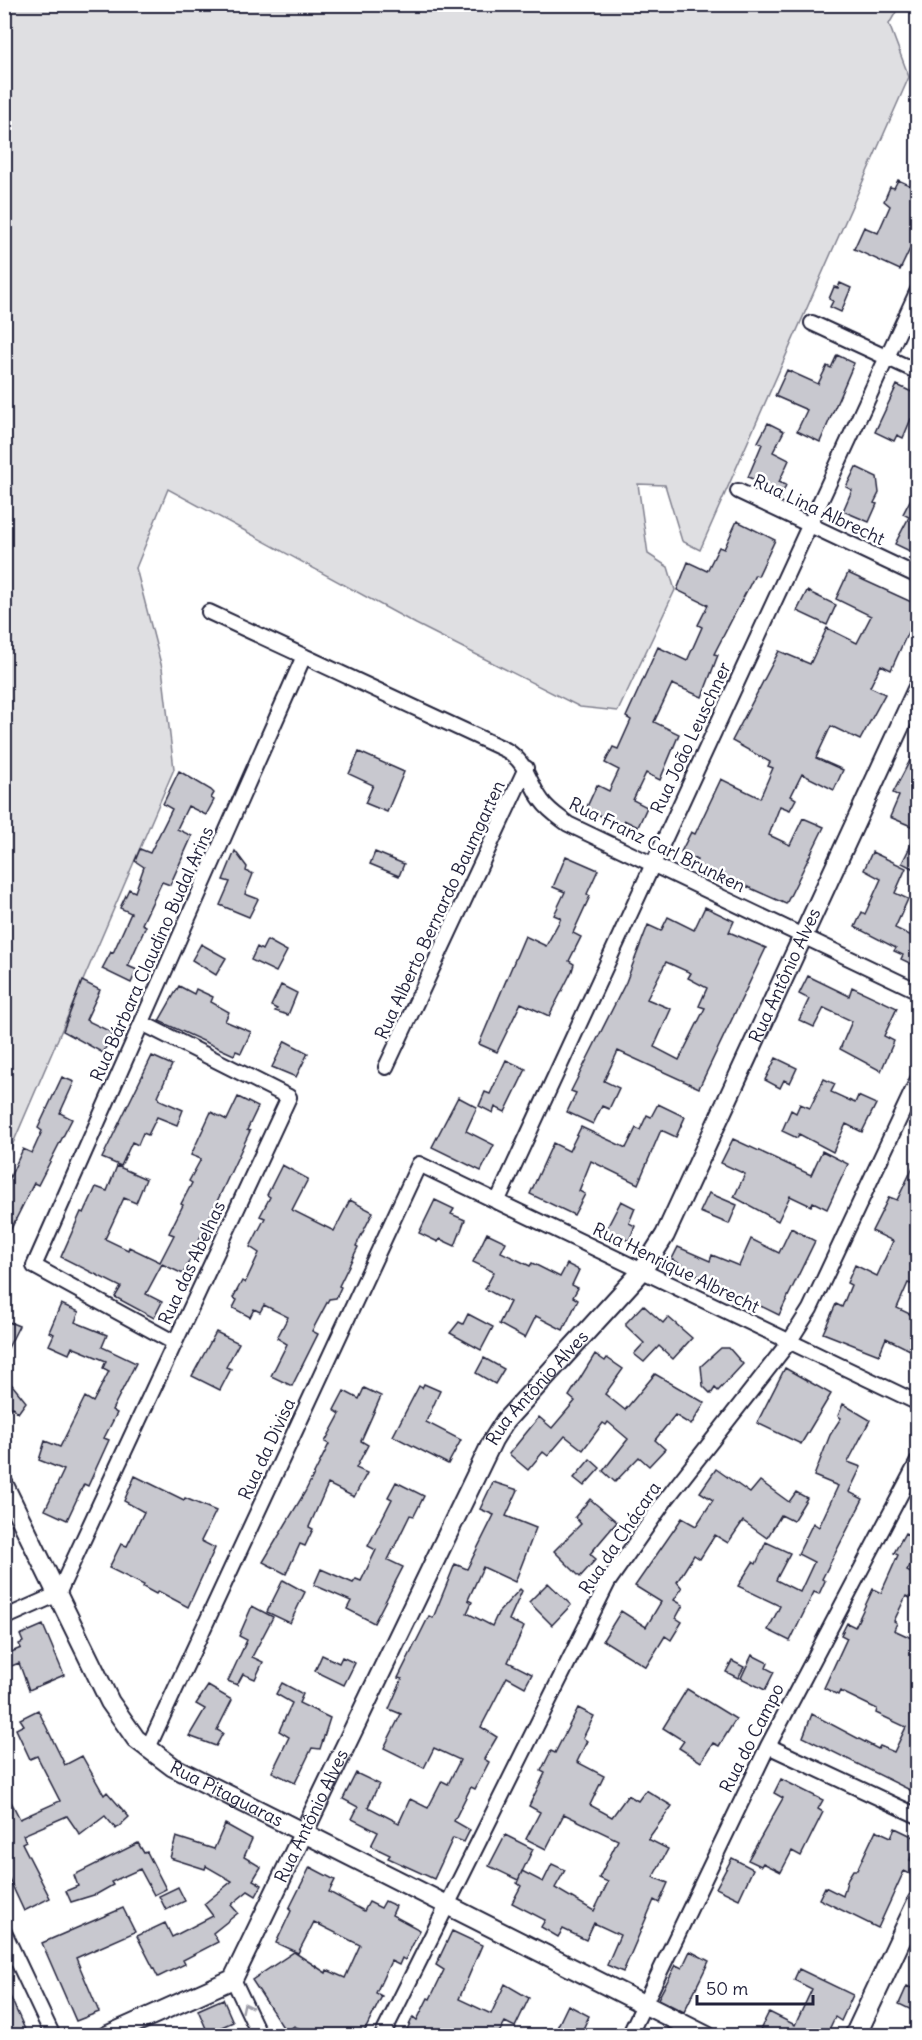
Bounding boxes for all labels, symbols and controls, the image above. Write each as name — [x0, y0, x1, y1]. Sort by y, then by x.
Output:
street label: Rua Lina Albrecht — [750, 469, 889, 550]
street label: Rua João Leuschner — [645, 658, 736, 817]
street label: Rua Alberto Bernardo Baumgarten — [369, 777, 510, 1043]
street label: Rua Franz Carl Brunken — [565, 792, 749, 897]
street label: Rua Bárbara Claudino Budal Arins — [85, 823, 218, 1085]
street label: Rua Antônio Alves — [743, 904, 825, 1046]
street label: Rua das Abelhas — [153, 1197, 230, 1328]
street label: Rua Henrique Albrecht — [589, 1217, 763, 1318]
street label: Rua Antônio Alves — [480, 1325, 593, 1450]
street label: Rua da Divisa — [233, 1394, 300, 1503]
street label: Rua da Chácara — [574, 1477, 666, 1598]
street label: Rua do Campo — [714, 1679, 789, 1796]
street label: Rua Antônio Alves — [269, 1745, 353, 1886]
street label: Rua Pitaguaras — [166, 1755, 287, 1832]
scale bar — [697, 1968, 812, 2006]
text: 50 m — [706, 1977, 748, 2000]
one-way arrow — [242, 2003, 254, 2014]

